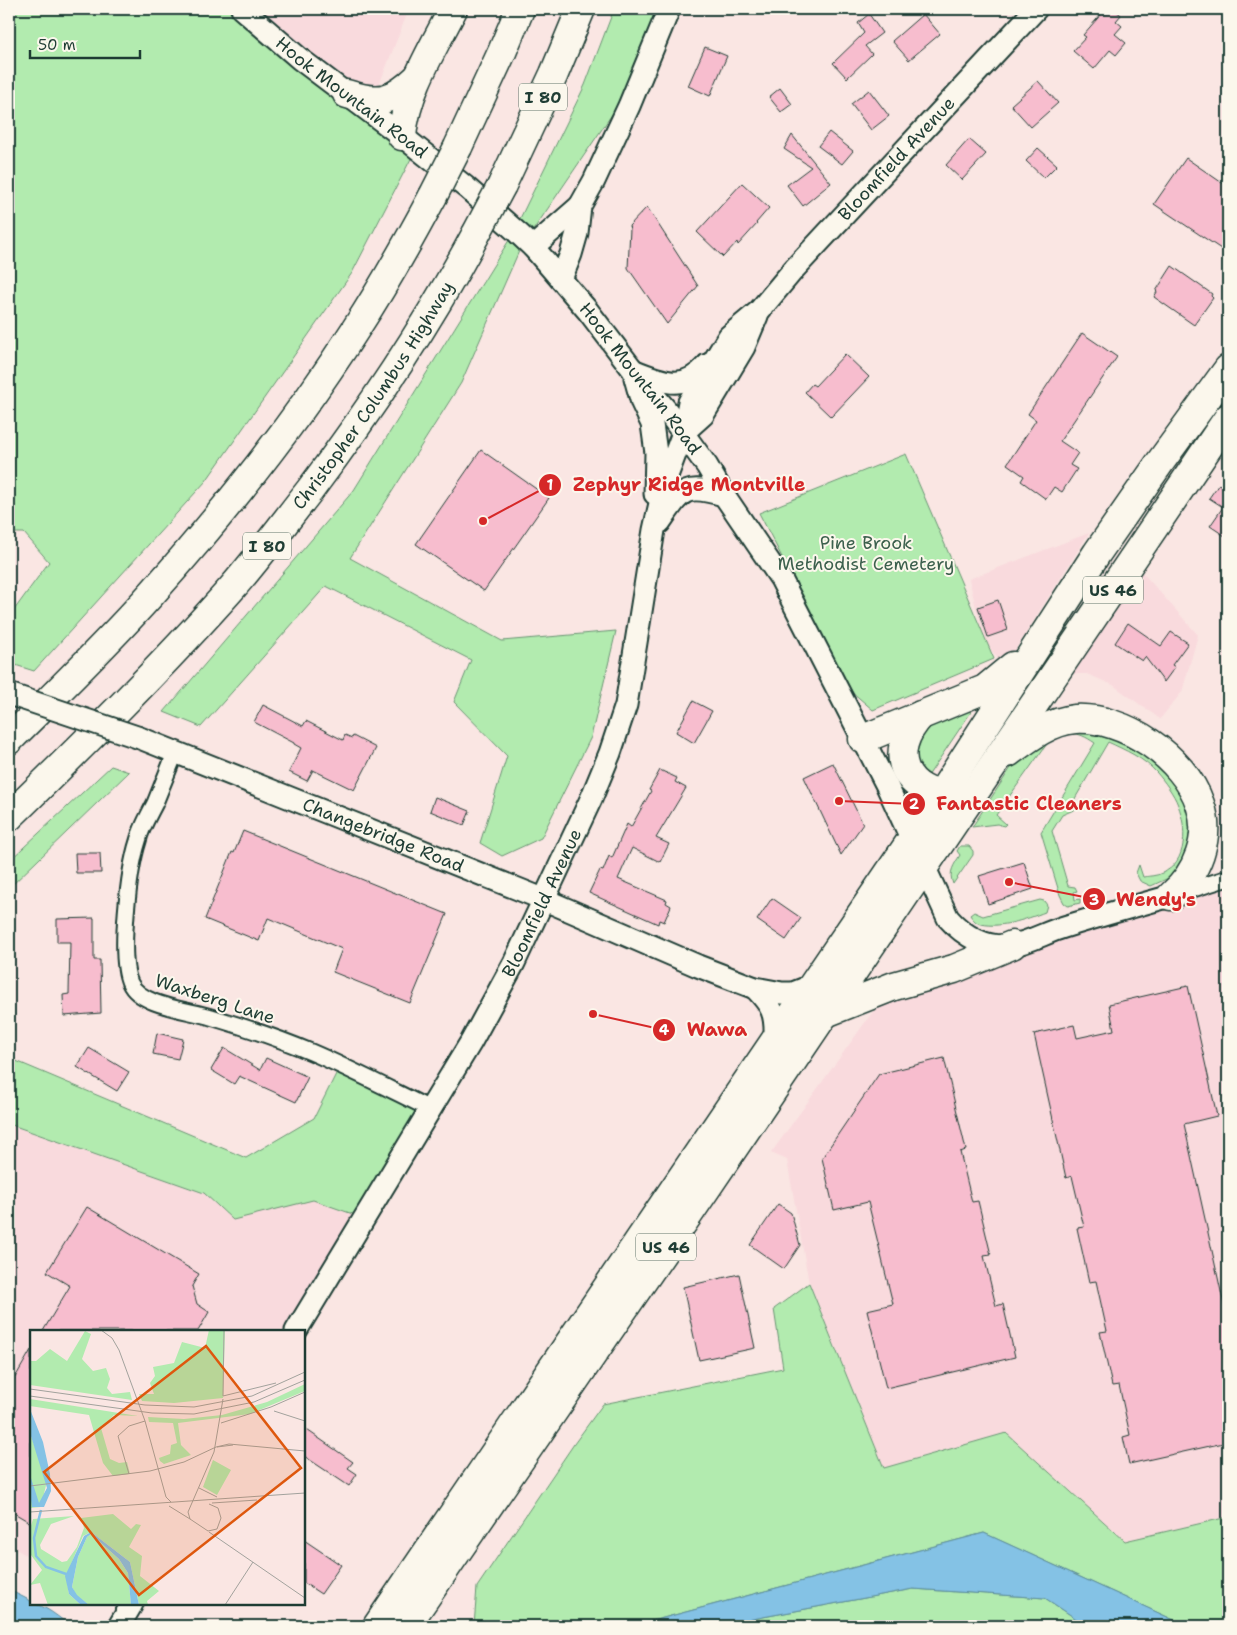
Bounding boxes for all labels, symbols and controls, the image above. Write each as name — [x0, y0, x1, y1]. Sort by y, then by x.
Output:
scale bar — [30, 28, 140, 60]
street label: Hook Mountain Road — [270, 31, 433, 164]
text: 50 m — [38, 35, 76, 55]
road number: I 80 — [519, 84, 567, 110]
street label: Bloomfield Avenue — [833, 92, 960, 226]
street label: Christopher Columbus Highway — [287, 277, 459, 514]
street label: Hook Mountain Road — [574, 297, 707, 459]
callout: Zephyr Ridge Montville — [538, 468, 815, 502]
text: Zephyr Ridge Montville — [573, 472, 805, 497]
text: 1 — [547, 475, 554, 495]
park label: Pine Brook Methodist Cemetery — [778, 531, 954, 576]
road number: I 80 — [243, 532, 291, 560]
road number: US 46 — [1083, 576, 1143, 604]
callout: Fantastic Cleaners — [902, 787, 1132, 821]
text: Fantastic Cleaners — [936, 791, 1122, 816]
street label: Changebridge Road — [299, 792, 468, 878]
text: 2 — [909, 794, 920, 814]
street label: Bloomfield Avenue — [496, 825, 587, 982]
callout: Wendy's — [1081, 882, 1206, 916]
text: Wendy's — [1116, 887, 1196, 912]
text: 3 — [1089, 890, 1099, 910]
street label: Waxberg Lane — [152, 968, 278, 1030]
callout: Wawa — [651, 1013, 757, 1047]
text: Wawa — [687, 1017, 747, 1042]
text: 4 — [659, 1020, 670, 1040]
road number: US 46 — [636, 1234, 696, 1260]
inset map — [30, 1330, 305, 1605]

